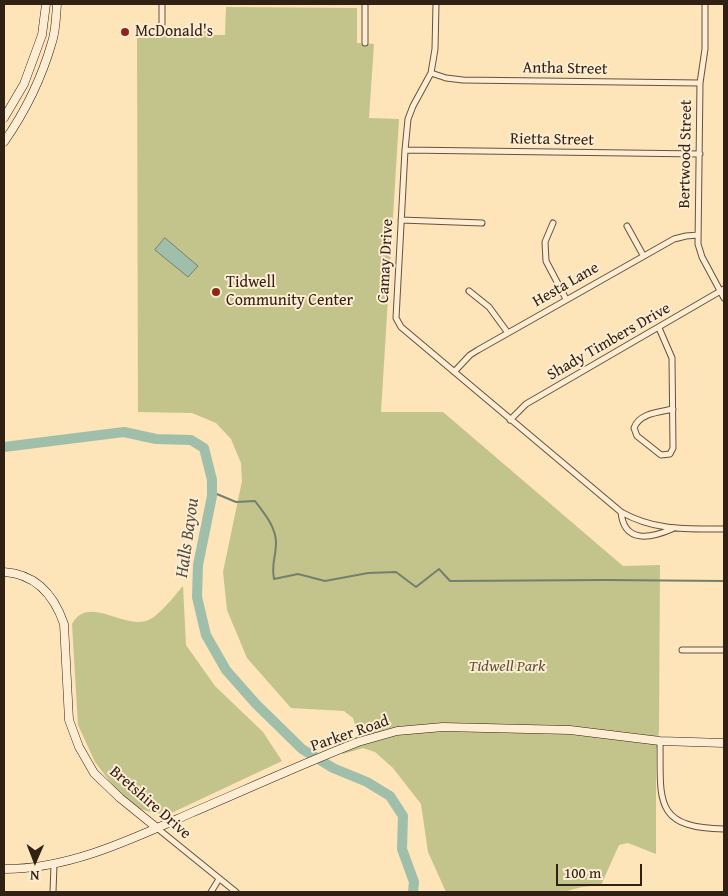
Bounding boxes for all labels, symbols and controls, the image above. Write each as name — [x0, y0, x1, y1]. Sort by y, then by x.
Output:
place label: McDonald's — [135, 22, 213, 42]
marker: McDonald's — [119, 26, 131, 38]
street label: Antha Street — [522, 59, 608, 79]
street label: Bertwood Street — [675, 99, 697, 209]
street label: Rietta Street — [510, 130, 594, 150]
street label: Camay Drive — [374, 218, 398, 304]
street label: Hesta Lane — [530, 258, 602, 312]
place label: Tidwell Community Center — [226, 273, 353, 311]
marker: Tidwell Community Center — [210, 286, 222, 298]
street label: Shady Timbers Drive — [544, 299, 674, 385]
water label: Halls Bayou — [172, 497, 204, 579]
park label: Tidwell Park — [469, 657, 545, 677]
street label: Parker Road — [308, 712, 392, 756]
street label: Bretshire Drive — [105, 762, 195, 844]
north arrow — [10, 836, 60, 886]
scale bar — [558, 854, 644, 886]
text: 100 m — [564, 862, 601, 883]
text: N — [30, 866, 40, 886]

